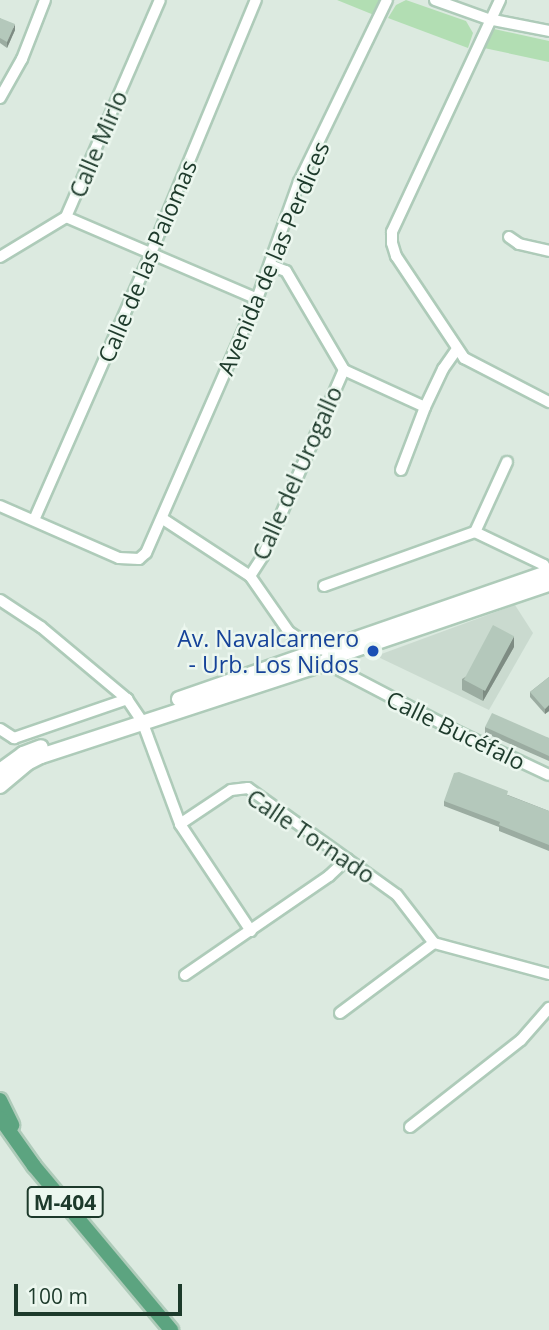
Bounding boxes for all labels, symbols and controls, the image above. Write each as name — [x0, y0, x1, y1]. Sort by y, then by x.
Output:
street label: Calle Mirlo — [63, 86, 133, 202]
street label: Avenida de las Perdices — [211, 137, 335, 379]
street label: Calle de las Palomas — [92, 155, 202, 367]
street label: Calle del Urogallo — [246, 382, 348, 564]
place label: Av. Navalcarnero - Urb. Los Nidos — [177, 624, 359, 678]
marker: Av. Navalcarnero - Urb. Los Nidos — [365, 643, 381, 659]
street label: Calle Bucéfalo — [382, 685, 530, 775]
street label: Calle Tornado — [242, 783, 380, 889]
road number: M-404 — [27, 1184, 104, 1220]
scale bar — [18, 1270, 186, 1314]
text: 100 m — [27, 1282, 88, 1310]

